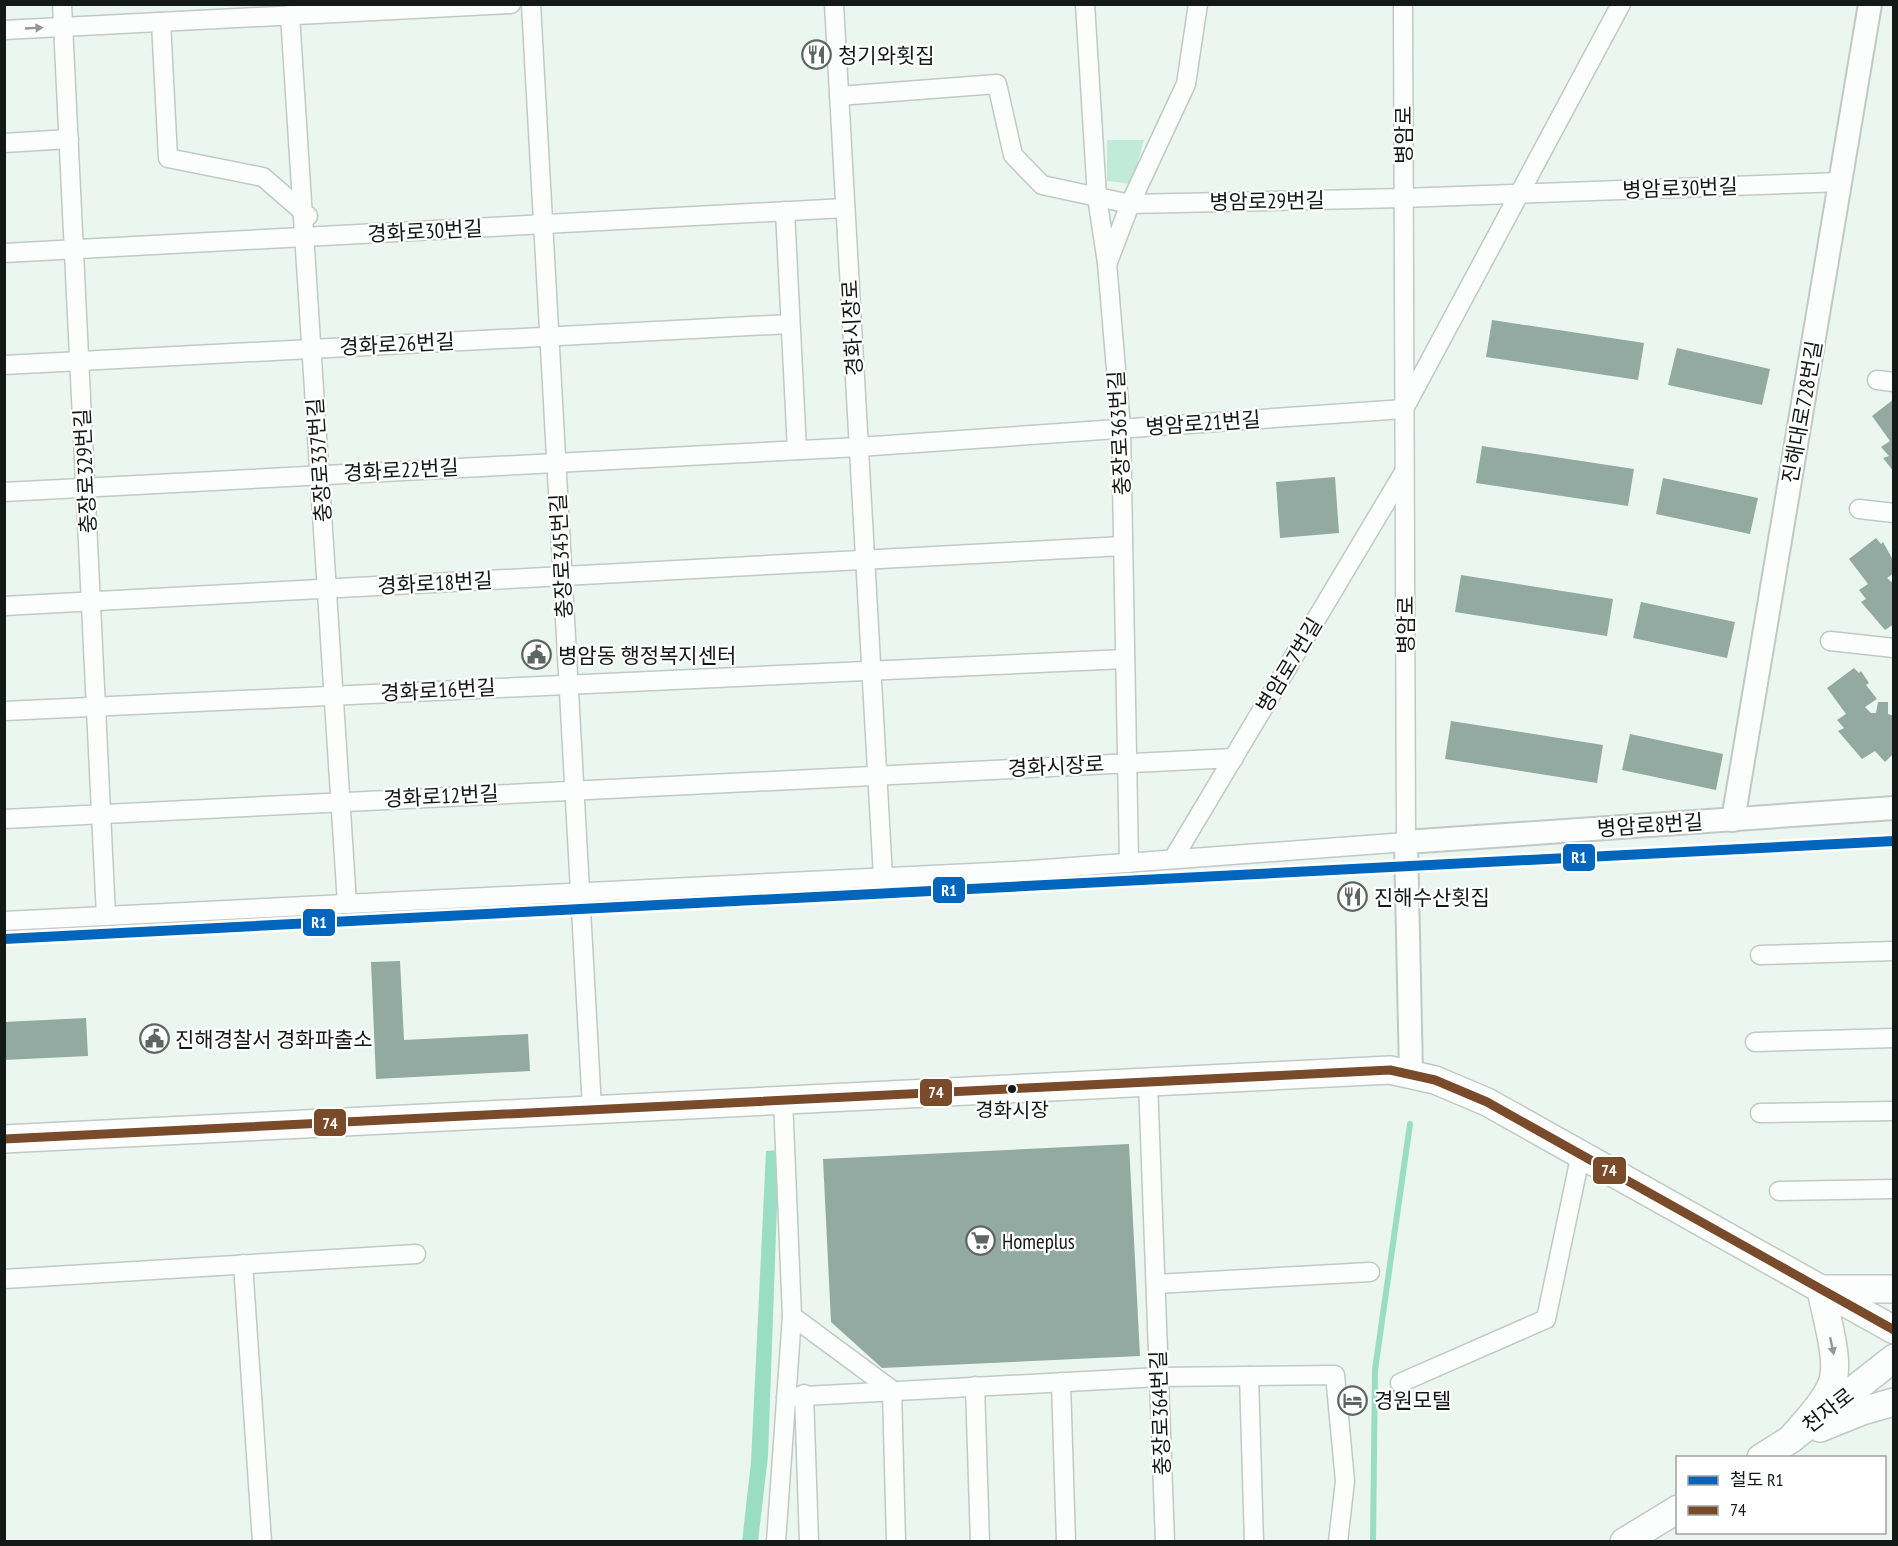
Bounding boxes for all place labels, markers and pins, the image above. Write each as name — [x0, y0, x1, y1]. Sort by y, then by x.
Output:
restaurant icon: 청기와횟집 — [801, 39, 833, 71]
place label: 청기와횟집 — [838, 42, 935, 69]
public building icon: 병암동 행정복지센터 — [521, 639, 553, 671]
place label: 병암동 행정복지센터 — [558, 642, 736, 669]
restaurant icon: 진해수산횟집 — [1337, 881, 1369, 913]
place label: 진해수산횟집 — [1374, 884, 1490, 911]
public building icon: 진해경찰서 경화파출소 — [138, 1023, 170, 1055]
place label: 진해경찰서 경화파출소 — [175, 1026, 373, 1053]
marker: 경화시장 — [1006, 1083, 1018, 1095]
place label: 경화시장 — [975, 1097, 1049, 1123]
supermarket icon: Homeplus — [965, 1225, 997, 1257]
place label: Homeplus — [1002, 1228, 1075, 1255]
hotel icon: 경원모텔 — [1337, 1384, 1369, 1416]
place label: 경원모텔 — [1374, 1387, 1451, 1414]

